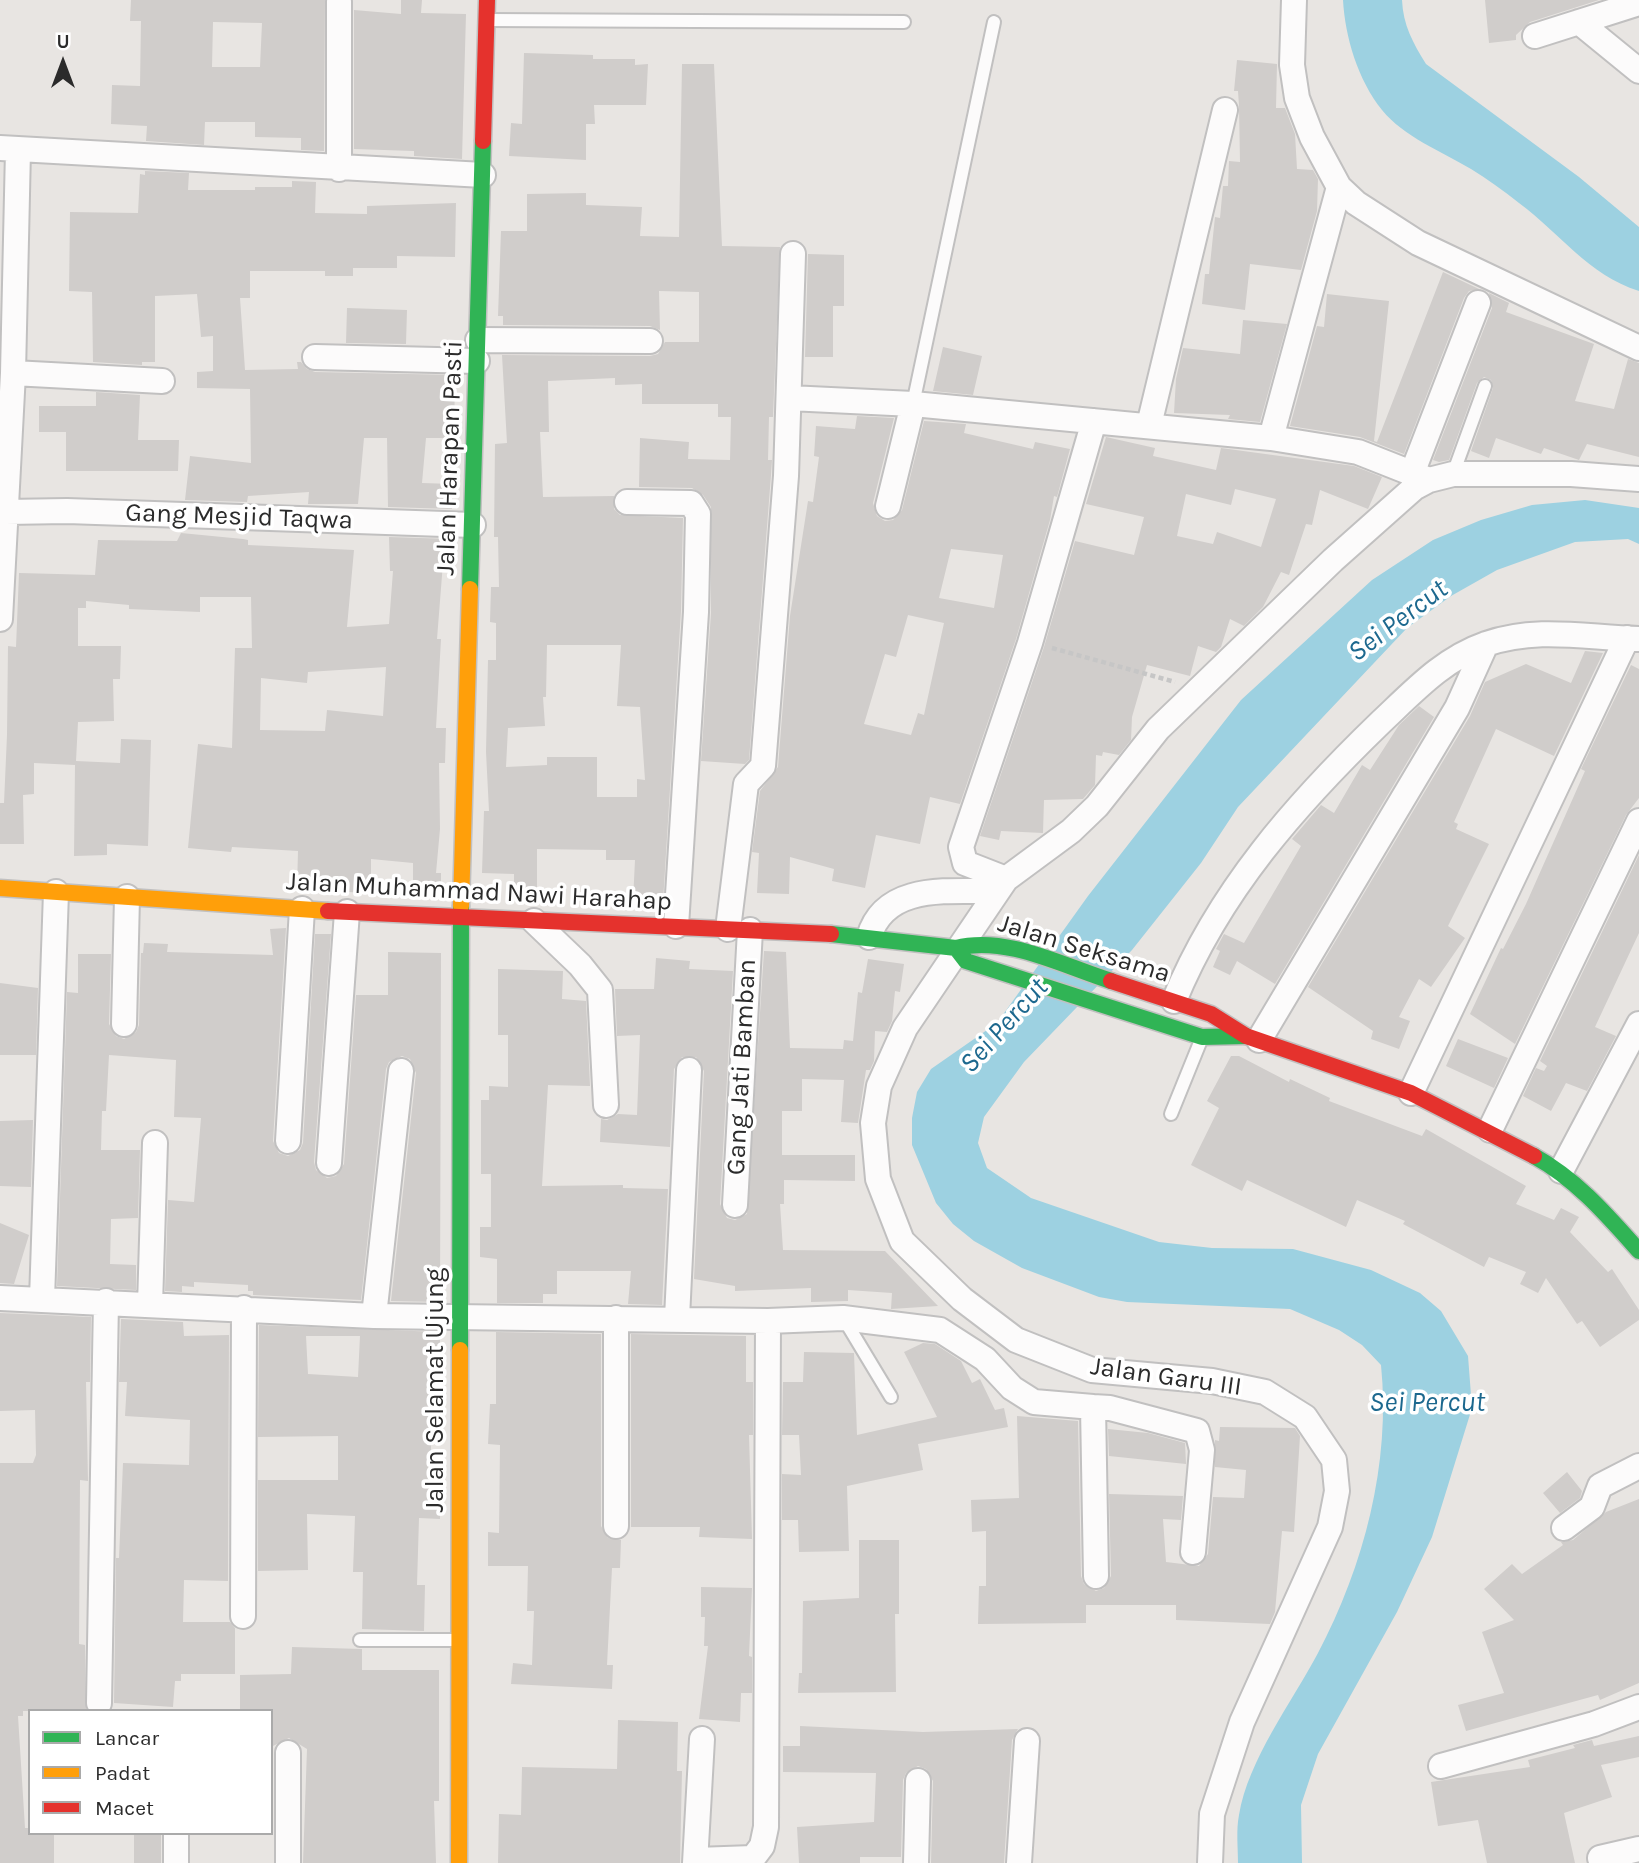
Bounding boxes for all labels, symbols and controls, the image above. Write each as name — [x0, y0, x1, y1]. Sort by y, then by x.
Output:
north arrow — [28, 28, 98, 98]
text: U — [56, 31, 70, 53]
street label: Jalan Harapan Pasti — [430, 340, 470, 576]
street label: Gang Mesjid Taqwa — [125, 497, 353, 537]
water label: Sei Percut — [1342, 573, 1454, 669]
street label: Jalan Muhammad Nawi Harahap — [285, 866, 673, 918]
street label: Jalan Seksama — [994, 908, 1174, 990]
street label: Gang Jati Bamban — [721, 958, 763, 1176]
water label: Sei Percut — [953, 972, 1055, 1080]
street label: Jalan Selamat Ujung — [420, 1268, 452, 1512]
street label: Jalan Garu III — [1088, 1351, 1244, 1403]
water label: Sei Percut — [1369, 1386, 1485, 1420]
legend — [28, 1709, 273, 1835]
text: Lancar — [95, 1726, 159, 1750]
text: Padat — [95, 1761, 150, 1785]
text: Macet — [95, 1796, 154, 1820]

